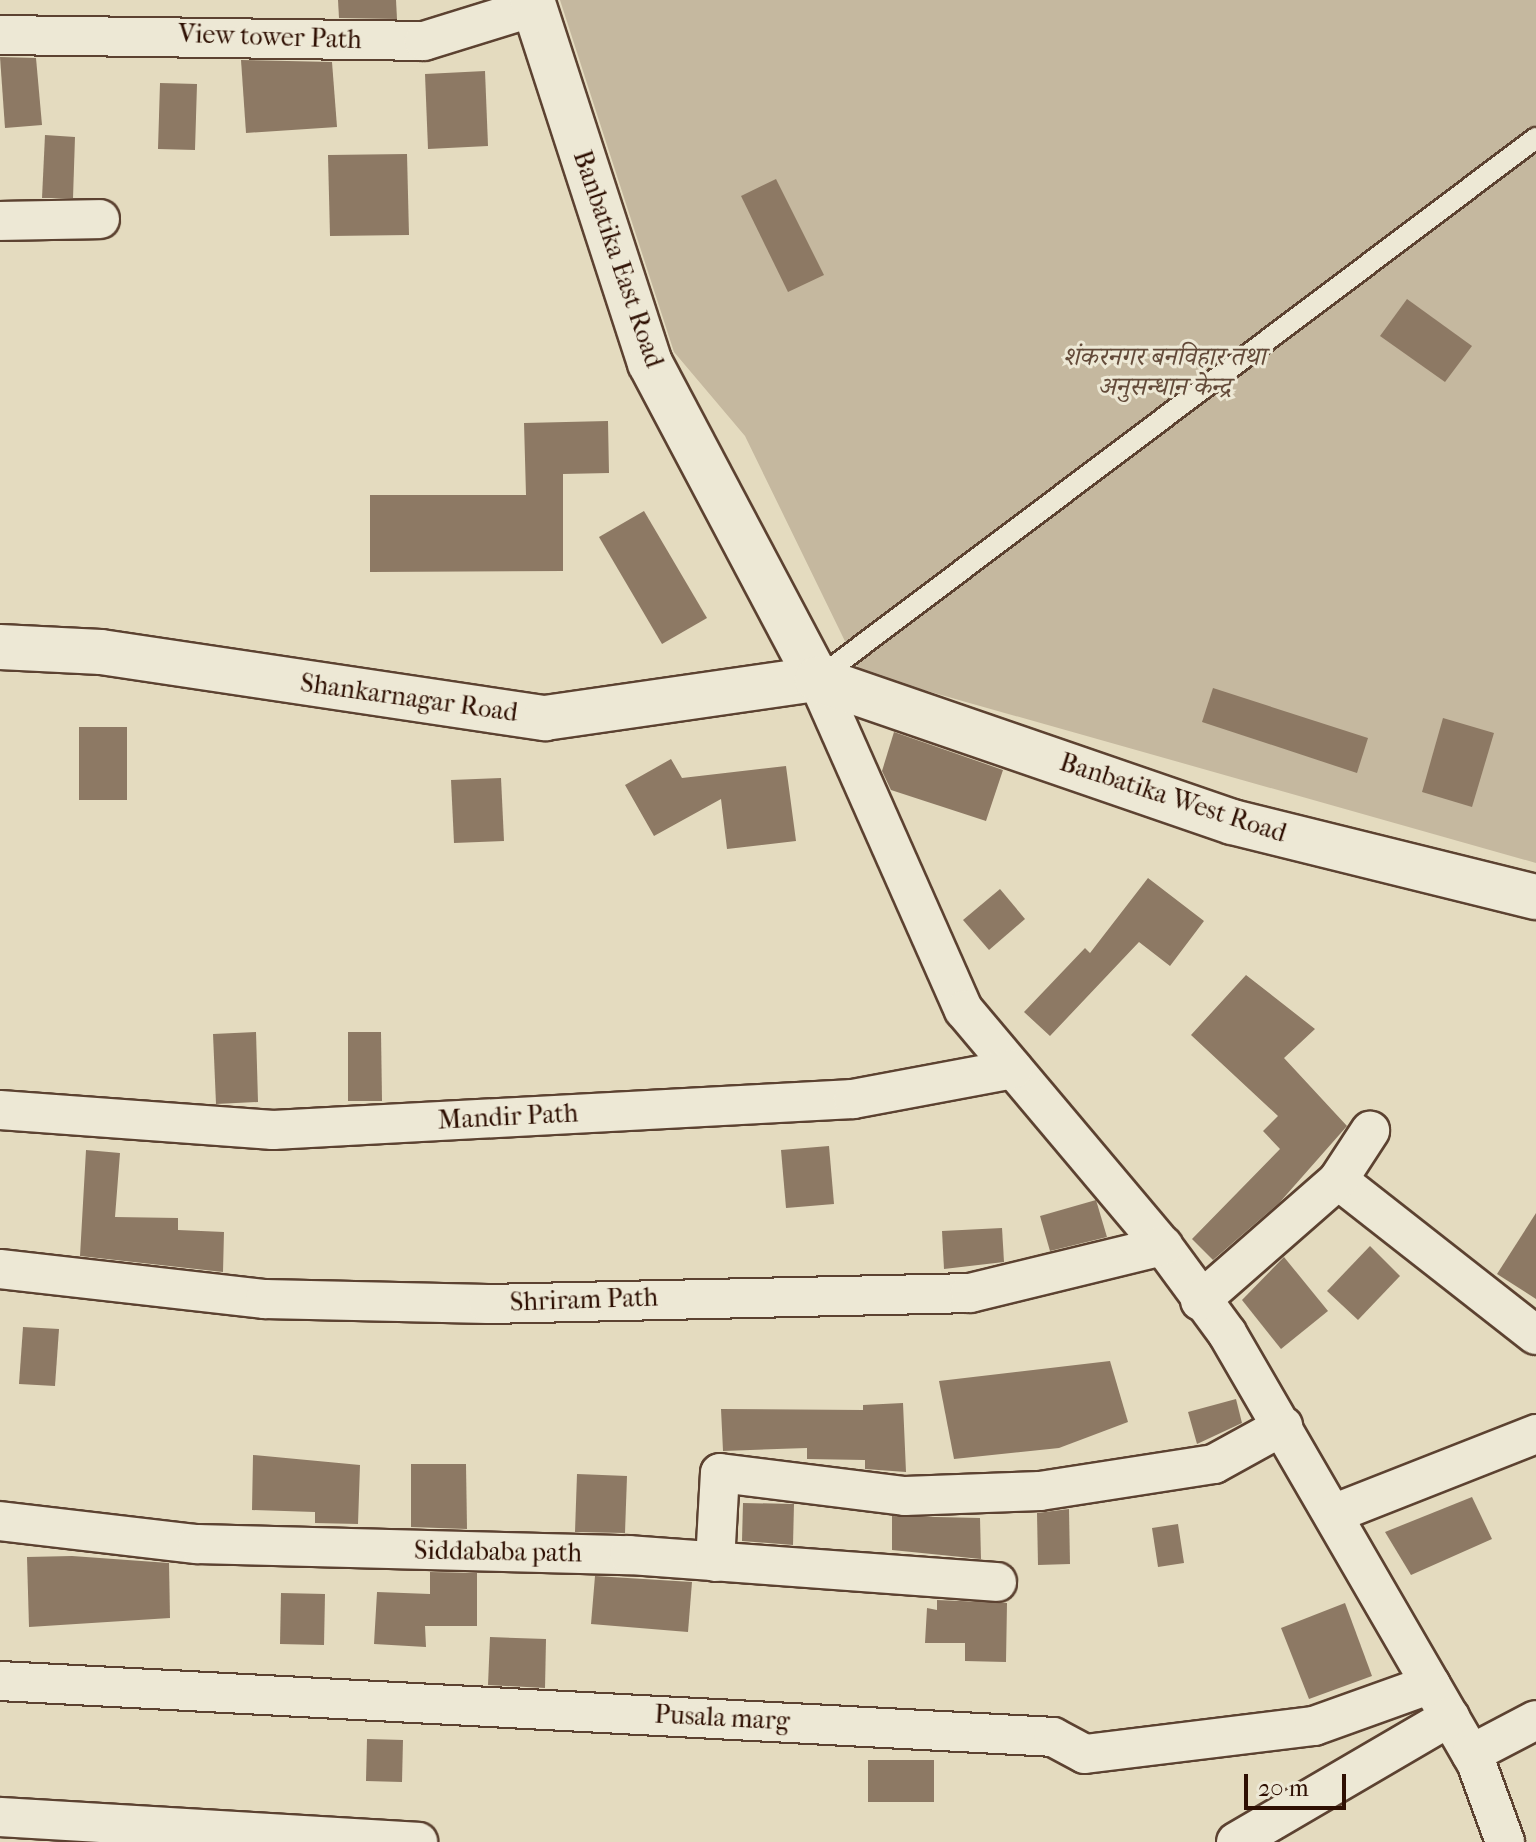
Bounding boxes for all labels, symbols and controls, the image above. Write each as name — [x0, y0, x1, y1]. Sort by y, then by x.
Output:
street label: View tower Path — [178, 18, 362, 56]
street label: Banbatika East Road — [566, 146, 670, 372]
park label: शंकरनगर बनविहार तथा अनुसन्धान केन्द्र — [1063, 341, 1265, 402]
street label: Shankarnagar Road — [298, 667, 520, 729]
street label: Banbatika West Road — [1056, 747, 1290, 849]
street label: Mandir Path — [437, 1098, 579, 1136]
street label: Shriram Path — [509, 1282, 659, 1318]
street label: Siddababa path — [414, 1535, 582, 1569]
street label: Pusala marg — [654, 1699, 790, 1737]
scale bar — [1248, 1758, 1350, 1808]
text: 20 m — [1258, 1774, 1309, 1802]

